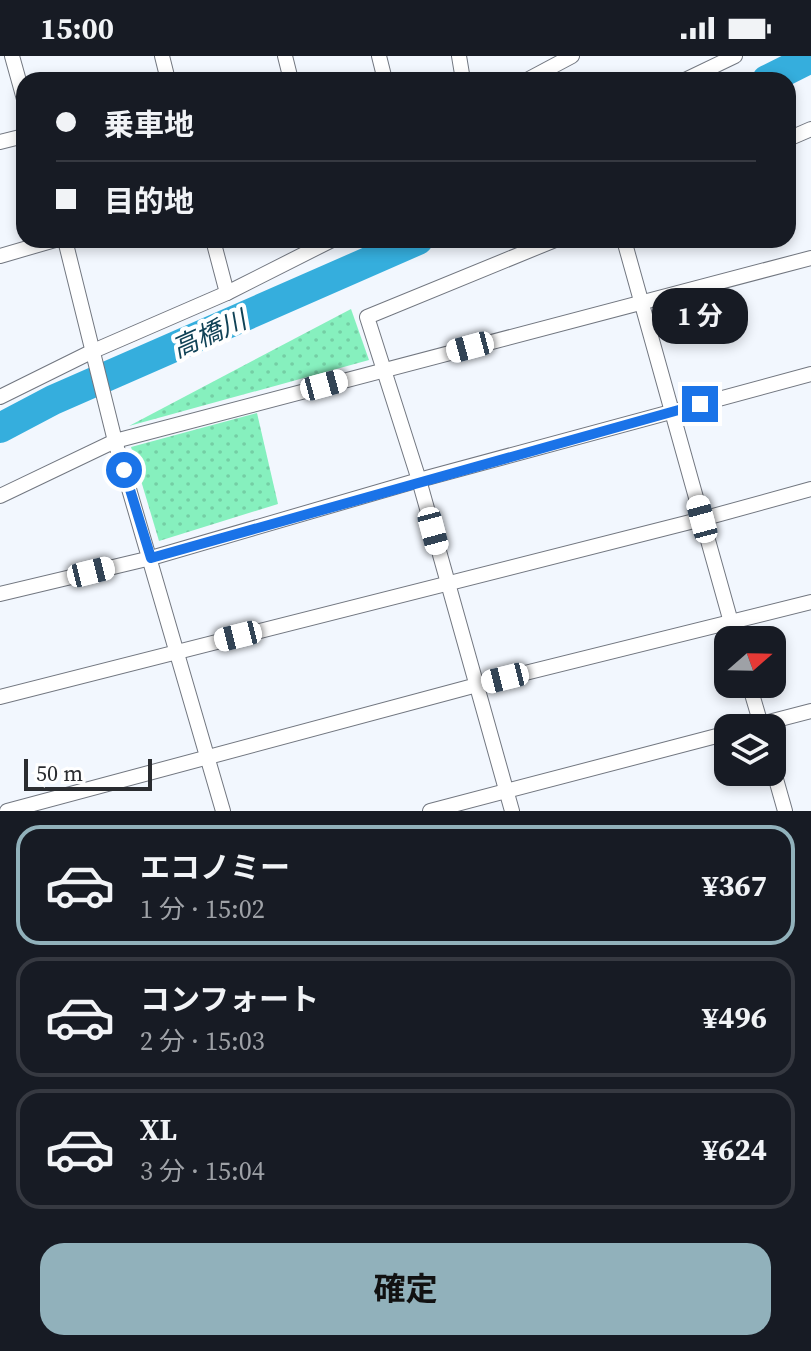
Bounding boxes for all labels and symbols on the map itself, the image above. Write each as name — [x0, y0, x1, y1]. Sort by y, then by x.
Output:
callout: 1 分 — [652, 288, 748, 344]
water label: 高橋川 — [166, 300, 255, 366]
car — [444, 329, 496, 365]
car — [298, 367, 350, 403]
route end — [682, 386, 718, 422]
route start — [106, 452, 142, 488]
car — [684, 493, 720, 545]
car — [415, 505, 451, 557]
car — [65, 555, 117, 589]
car — [212, 619, 264, 653]
north arrow — [714, 626, 786, 698]
car — [479, 661, 531, 695]
scale bar — [24, 755, 152, 791]

